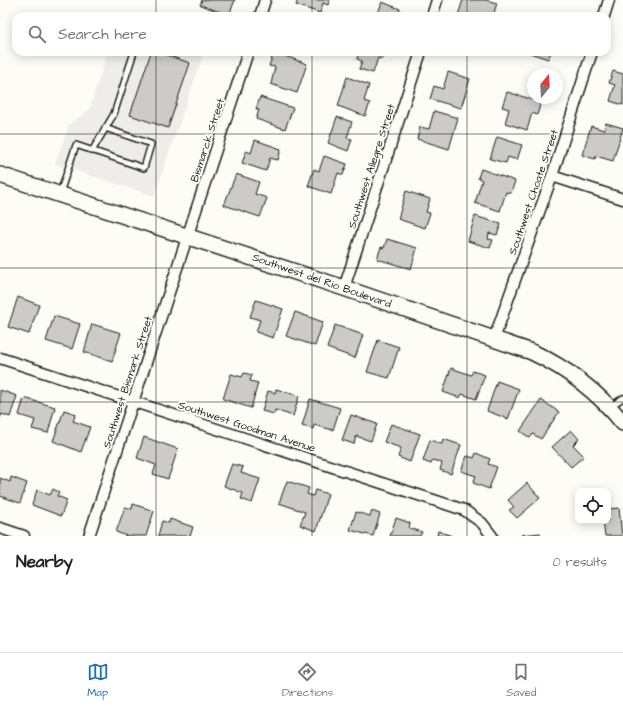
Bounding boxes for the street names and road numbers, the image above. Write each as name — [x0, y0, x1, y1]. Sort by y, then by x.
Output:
street label: Bismarck Street — [187, 96, 228, 184]
street label: Southwest Allegre Street — [344, 101, 400, 231]
street label: Southwest Choate Street — [505, 127, 562, 257]
street label: Southwest del Rio Boulevard — [250, 250, 394, 311]
street label: Southwest Bismark Street — [99, 314, 156, 450]
street label: Southwest Goodman Avenue — [176, 397, 317, 456]

